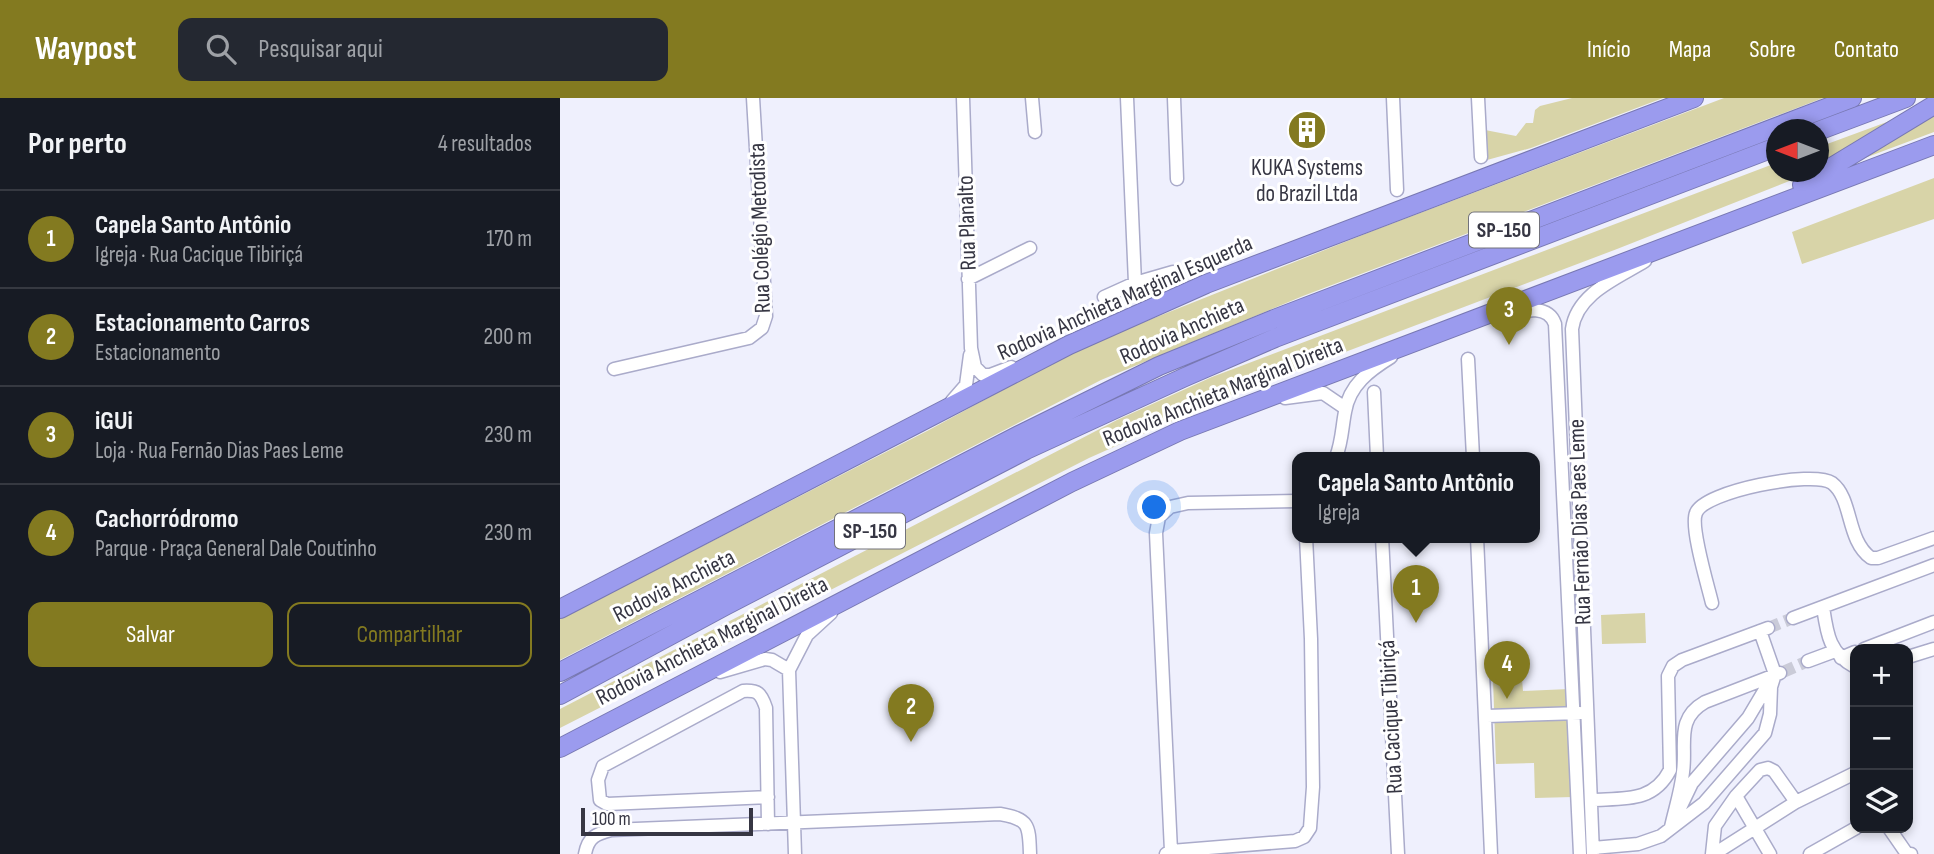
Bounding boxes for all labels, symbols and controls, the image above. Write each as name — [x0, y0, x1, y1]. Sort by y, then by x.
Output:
search box — [178, 18, 668, 81]
text: Waypost — [35, 29, 136, 69]
icon: search — [202, 30, 240, 68]
text: Pesquisar aqui — [258, 34, 383, 65]
text: Início — [1587, 35, 1631, 64]
text: Mapa — [1669, 35, 1711, 64]
text: Sobre — [1749, 35, 1796, 64]
text: Contato — [1834, 35, 1899, 64]
building icon: KUKA Systems do Brazil Ltda — [1286, 109, 1328, 151]
north arrow — [1766, 119, 1829, 182]
text: Por perto — [28, 126, 127, 162]
text: 4 resultados — [438, 130, 532, 158]
street label: Rua Colégio Metodista — [743, 142, 777, 314]
place label: KUKA Systems do Brazil Ltda — [1251, 154, 1363, 208]
street label: Rua Planalto — [951, 175, 983, 271]
text: Capela Santo Antônio — [95, 210, 291, 241]
road number: SP-150 — [1469, 212, 1539, 248]
text: 1 — [46, 225, 56, 253]
text: 170 m — [486, 225, 532, 253]
street label: Rodovia Anchieta Marginal Esquerda — [993, 229, 1257, 367]
text: Igreja · Rua Cacique Tibiriçá — [95, 241, 303, 269]
pin: 3 — [1486, 287, 1532, 345]
street label: Rodovia Anchieta — [1116, 291, 1248, 371]
text: Estacionamento Carros — [95, 308, 310, 339]
text: 2 — [46, 323, 56, 351]
text: 200 m — [484, 323, 532, 351]
street label: Rodovia Anchieta Marginal Direita — [1099, 331, 1347, 453]
text: Estacionamento — [95, 339, 221, 367]
text: iGUi — [95, 406, 133, 437]
street label: Rua Fernão Dias Paes Leme — [1562, 418, 1598, 626]
text: 3 — [46, 421, 56, 449]
text: 230 m — [484, 421, 532, 449]
text: Loja · Rua Fernão Dias Paes Leme — [95, 437, 344, 465]
popup — [1292, 452, 1540, 543]
text: Capela Santo Antônio — [1318, 468, 1514, 499]
your location — [1137, 490, 1171, 524]
text: Igreja — [1318, 499, 1360, 527]
text: Cachorródromo — [95, 504, 239, 535]
road number: SP-150 — [835, 514, 905, 548]
text: 4 — [46, 519, 56, 547]
text: 230 m — [484, 519, 532, 547]
text: Parque · Praça General Dale Coutinho — [95, 535, 377, 563]
street label: Rodovia Anchieta — [608, 543, 740, 629]
pin: 1 — [1393, 565, 1439, 623]
street label: Rodovia Anchieta Marginal Direita — [591, 570, 833, 712]
button: Salvar — [28, 602, 273, 667]
button: Compartilhar — [287, 602, 532, 667]
street label: Rua Cacique Tibiriçá — [1373, 639, 1409, 795]
pin: 4 — [1484, 641, 1530, 699]
map controls — [1850, 644, 1913, 833]
button: + — [1850, 644, 1913, 707]
pin: 2 — [888, 684, 934, 742]
button: − — [1850, 707, 1913, 770]
button: layers — [1850, 770, 1913, 833]
scale bar — [581, 805, 752, 837]
text: 100 m — [592, 808, 631, 831]

